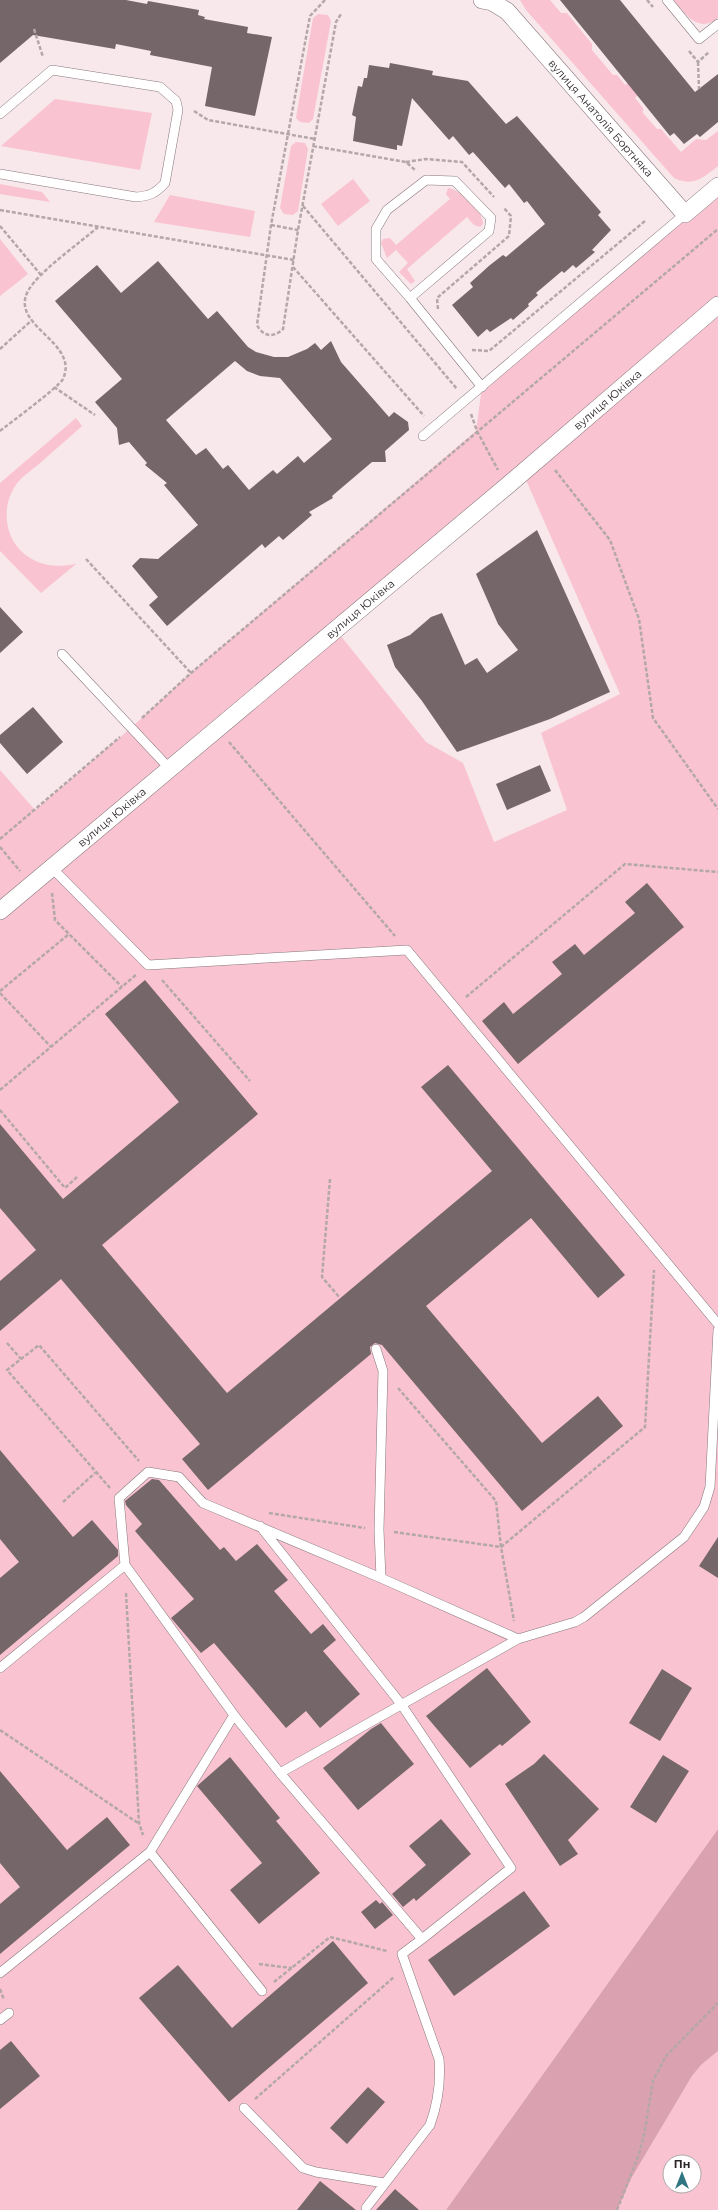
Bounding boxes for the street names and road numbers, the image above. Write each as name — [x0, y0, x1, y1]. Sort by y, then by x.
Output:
street label: вулиця Анатолія Бортняка — [545, 56, 656, 180]
street label: вулиця Юківка — [571, 367, 644, 433]
street label: вулиця Юківка — [323, 576, 397, 642]
street label: вулиця Юківка — [75, 785, 149, 850]

